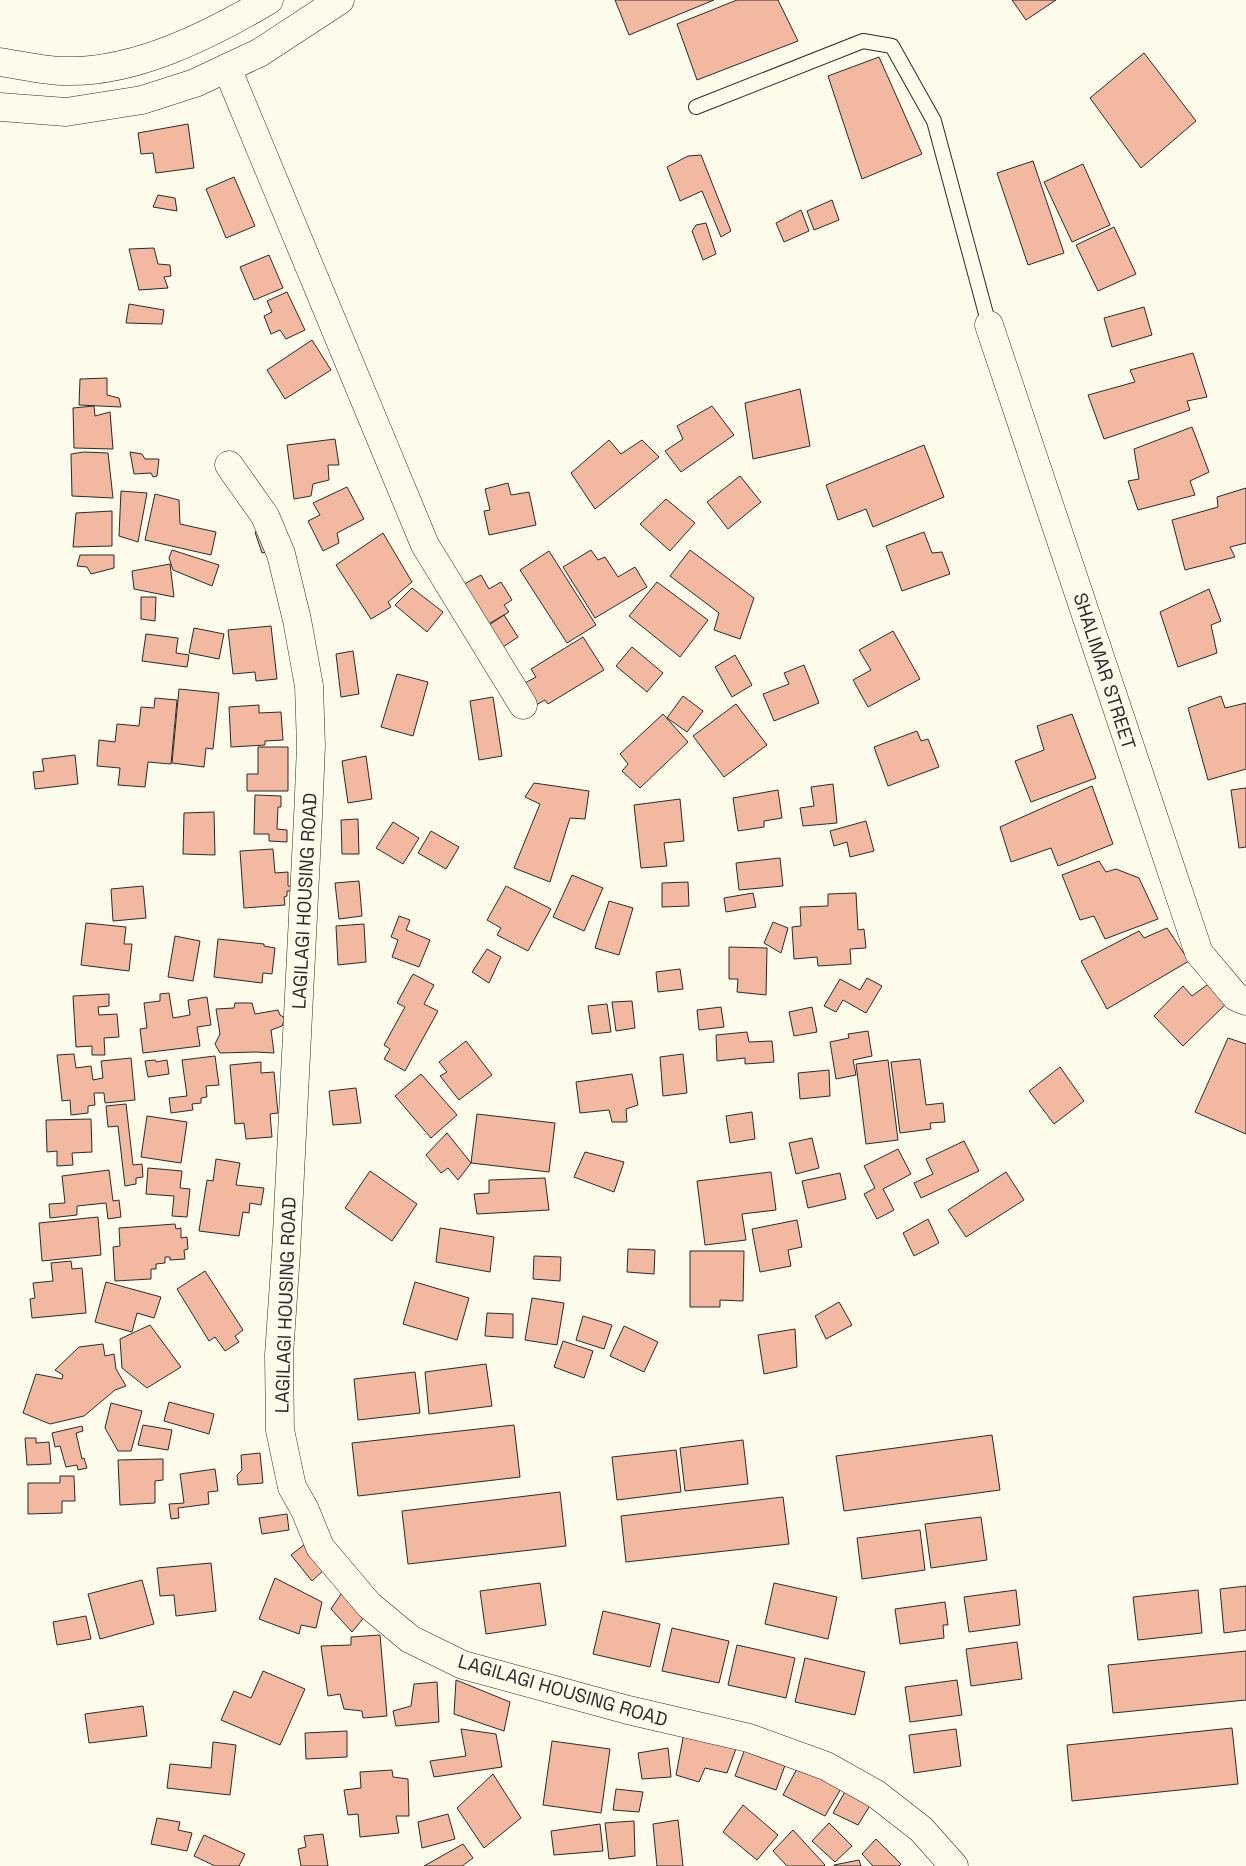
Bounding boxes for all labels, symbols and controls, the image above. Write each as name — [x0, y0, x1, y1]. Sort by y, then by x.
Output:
street label: SHALIMAR STREET — [1067, 590, 1142, 753]
street label: LAGILAGI HOUSING ROAD — [286, 792, 323, 1010]
street label: LAGILAGI HOUSING ROAD — [269, 1196, 302, 1414]
street label: LAGILAGI HOUSING ROAD — [455, 1649, 671, 1732]

